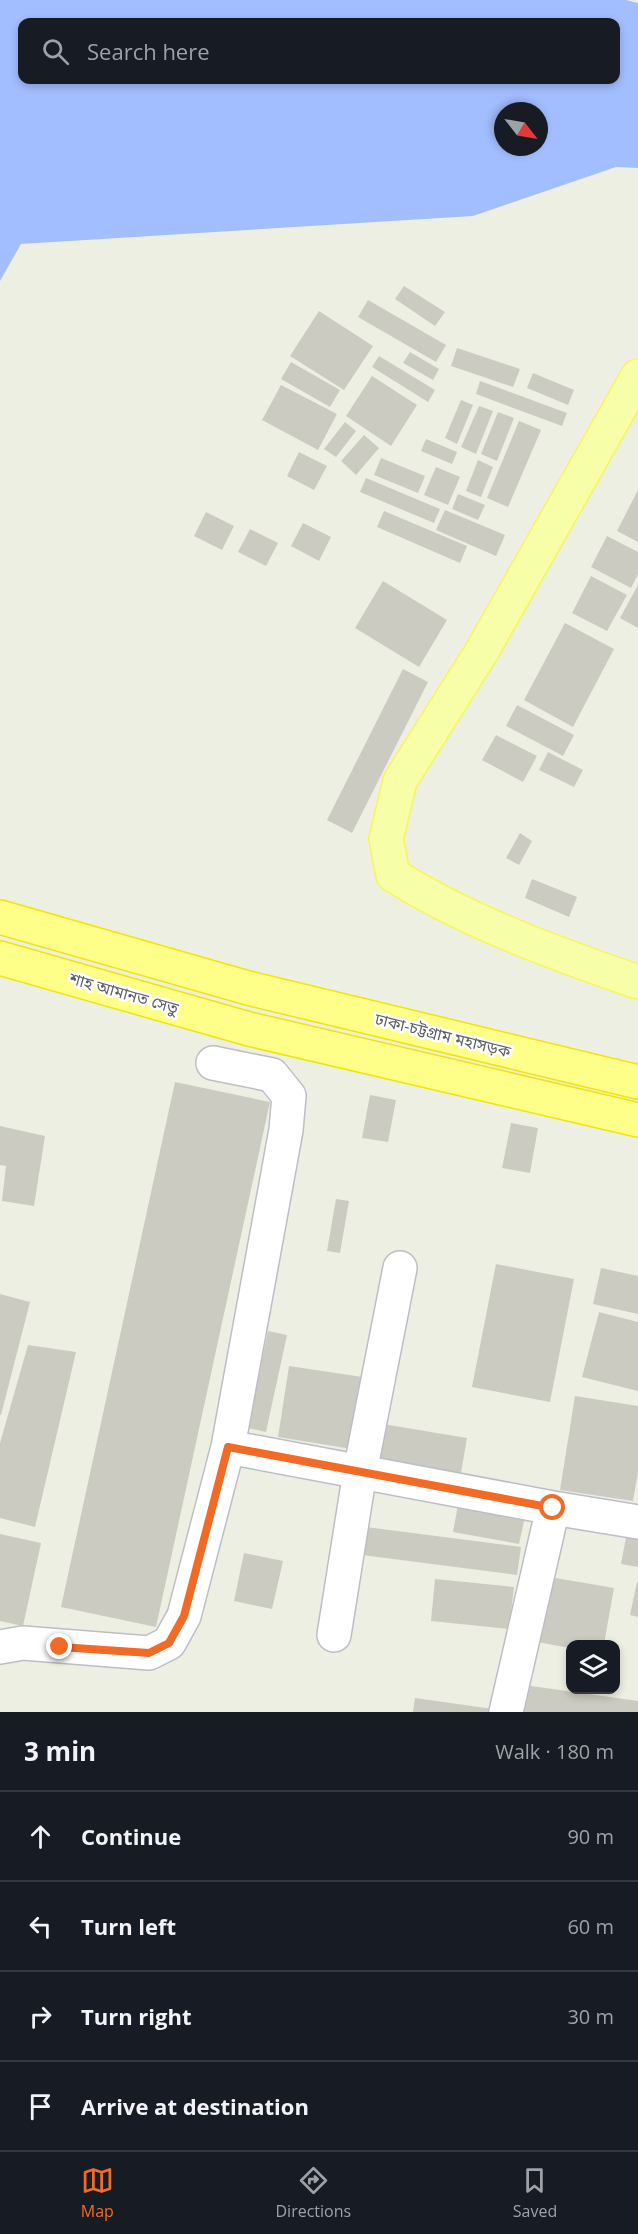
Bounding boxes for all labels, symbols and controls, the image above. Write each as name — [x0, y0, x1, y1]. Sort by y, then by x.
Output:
search box — [18, 18, 620, 84]
icon: search — [39, 35, 72, 68]
text: Search here — [87, 36, 210, 66]
north arrow — [494, 102, 548, 156]
street label: শাহ আমানত সেতু — [66, 967, 182, 1019]
street label: ঢাকা-চট্টগ্রাম মহাসড়ক — [372, 1007, 514, 1063]
route start — [539, 1494, 565, 1520]
route end — [46, 1633, 72, 1659]
map controls — [566, 1640, 620, 1694]
button: layers — [566, 1640, 620, 1694]
text: 3 min — [24, 1733, 96, 1769]
text: Walk · 180 m — [495, 1738, 614, 1765]
icon: ahead — [24, 1820, 57, 1853]
text: Continue — [81, 1821, 181, 1851]
text: 90 m — [567, 1823, 614, 1850]
icon: left — [24, 1910, 57, 1943]
text: Turn left — [81, 1911, 176, 1941]
text: 60 m — [567, 1913, 614, 1940]
icon: right — [24, 2000, 57, 2033]
text: Turn right — [81, 2001, 192, 2031]
text: 30 m — [567, 2003, 614, 2030]
icon: arrive — [24, 2090, 57, 2123]
text: Arrive at destination — [81, 2091, 309, 2121]
tab: Map — [81, 2164, 114, 2222]
tab: Directions — [275, 2164, 351, 2222]
tab: Saved — [513, 2164, 557, 2222]

